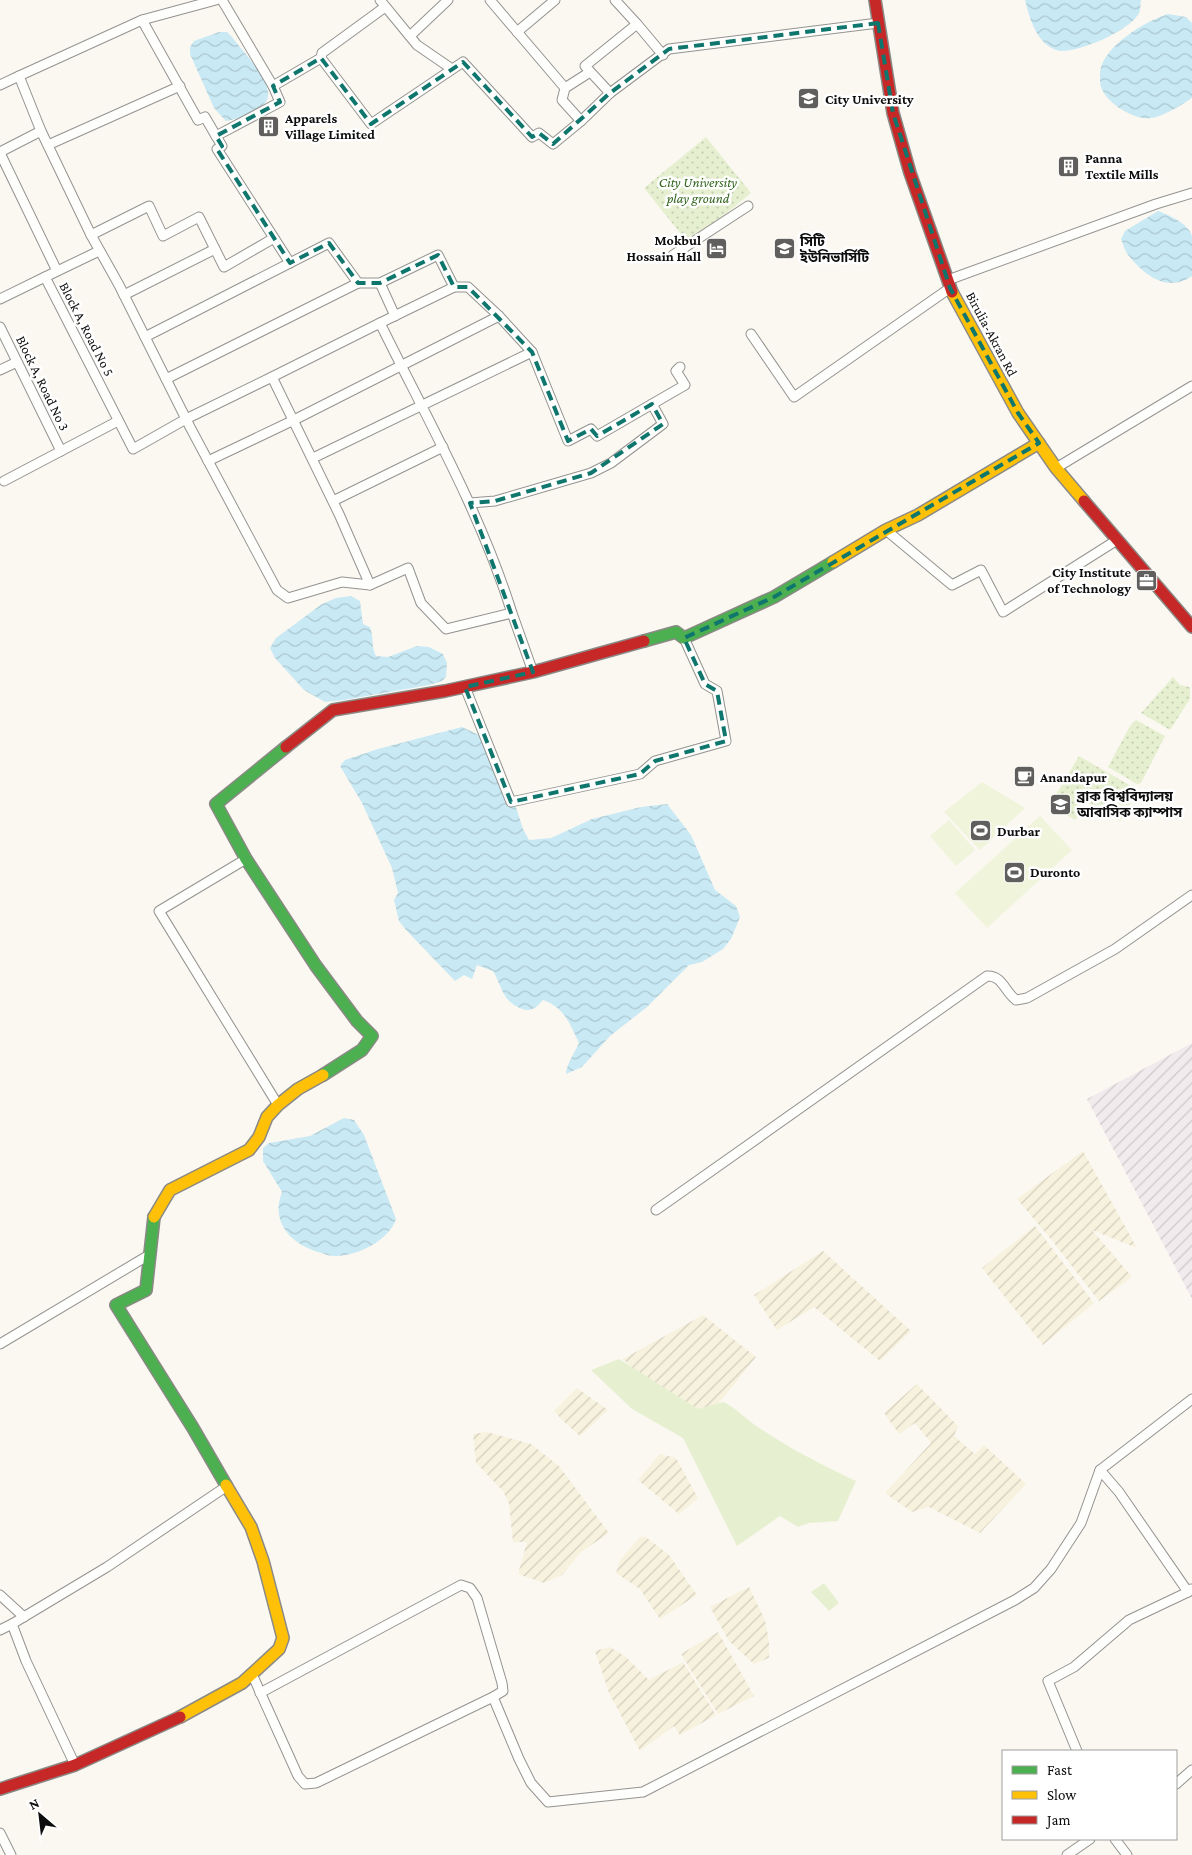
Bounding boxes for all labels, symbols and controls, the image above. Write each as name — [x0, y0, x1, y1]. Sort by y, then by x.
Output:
school or university icon: City University — [797, 87, 821, 111]
place label: City University — [825, 91, 914, 107]
place label: Apparels Village Limited — [284, 110, 375, 142]
building icon: Apparels Village Limited — [257, 114, 281, 138]
place label: Panna Textile Mills — [1085, 150, 1159, 182]
building icon: Panna Textile Mills — [1057, 154, 1081, 178]
park label: City University play ground — [659, 174, 737, 206]
place label: Mokbul Hossain Hall — [627, 232, 701, 264]
place label: সিটি ইউনিভার্সিটি — [799, 233, 869, 265]
hotel icon: Mokbul Hossain Hall — [705, 236, 729, 260]
school or university icon: সিটি ইউনিভার্সিটি — [772, 237, 796, 261]
street label: Block A, Road No 5 — [56, 279, 118, 379]
street label: Birulia-Akran Rd — [963, 289, 1021, 380]
street label: Block A, Road No 3 — [13, 333, 73, 433]
place label: City Institute of Technology — [1047, 564, 1131, 596]
office icon: City Institute of Technology — [1135, 568, 1159, 592]
cafe icon: Anandapur — [1012, 765, 1036, 789]
place label: Anandapur — [1039, 769, 1107, 785]
place label: ব্রাক বিশ্ববিদ্যালয় আবাসিক ক্যাম্পাস — [1076, 788, 1183, 820]
school or university icon: ব্রাক বিশ্ববিদ্যালয় আবাসিক ক্যাম্পাস — [1049, 792, 1073, 816]
sports icon: Durbar — [969, 819, 993, 843]
place label: Durbar — [997, 823, 1041, 839]
sports icon: Duronto — [1002, 860, 1026, 884]
place label: Duronto — [1030, 864, 1080, 880]
legend — [1002, 1750, 1177, 1840]
text: Fast — [1047, 1762, 1073, 1778]
text: Slow — [1047, 1787, 1077, 1803]
north arrow — [15, 1790, 65, 1840]
text: N — [26, 1794, 42, 1813]
text: Jam — [1045, 1812, 1070, 1829]

